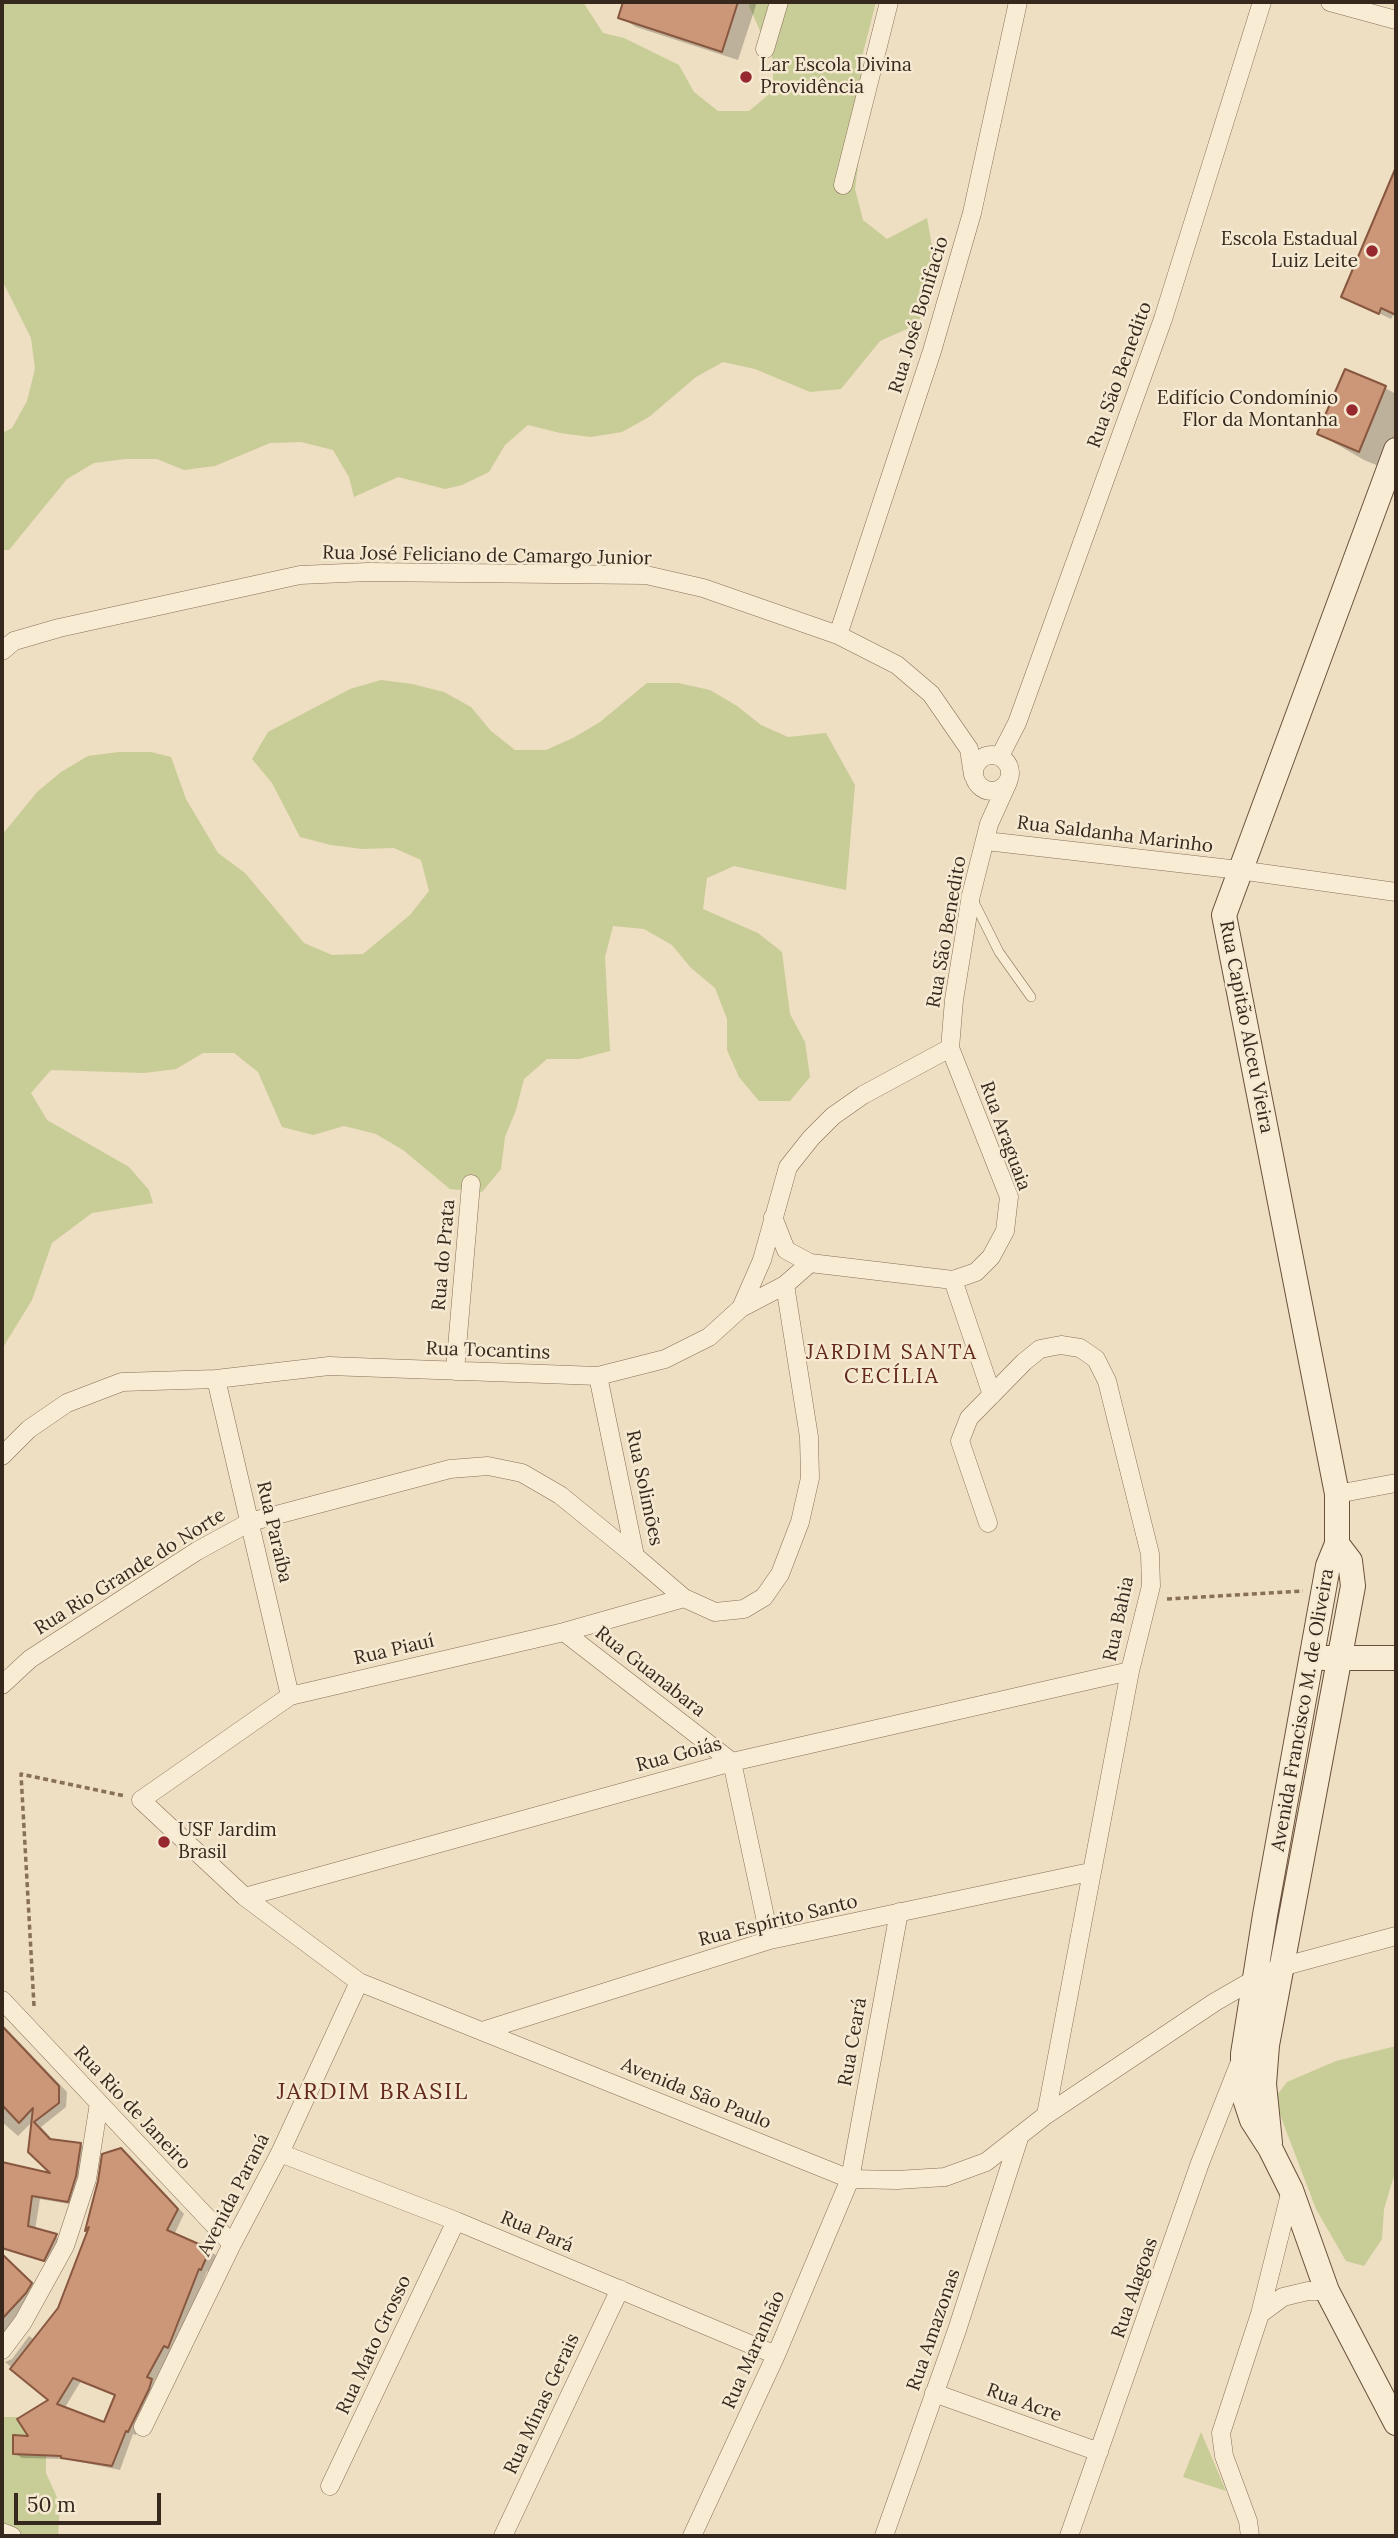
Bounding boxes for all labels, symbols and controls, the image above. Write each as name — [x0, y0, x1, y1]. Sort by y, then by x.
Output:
place label: Lar Escola Divina Providência — [760, 55, 912, 99]
marker: Lar Escola Divina Providência — [738, 69, 754, 85]
place label: Escola Estadual Luiz Leite — [1221, 229, 1358, 273]
street label: Rua José Bonifacio — [884, 234, 954, 396]
marker: Escola Estadual Luiz Leite — [1364, 243, 1380, 259]
street label: Rua São Benedito — [1083, 299, 1157, 451]
place label: Edifício Condomínio Flor da Montanha — [1157, 388, 1338, 432]
marker: Edifício Condomínio Flor da Montanha — [1344, 402, 1360, 418]
street label: Rua José Feliciano de Camargo Junior — [322, 542, 652, 570]
street label: Rua Saldanha Marinho — [1016, 812, 1214, 858]
street label: Rua São Benedito — [922, 854, 972, 1010]
street label: Rua Capitão Alceu Vieira — [1214, 919, 1278, 1135]
street label: Rua Araguaia — [975, 1078, 1035, 1194]
street label: Rua do Prata — [428, 1198, 460, 1312]
street label: Rua Tocantins — [425, 1337, 551, 1365]
district label: JARDIM SANTA CECÍLIA — [808, 1340, 976, 1390]
street label: Rua Solimões — [621, 1428, 667, 1548]
street label: Rua Paraíba — [251, 1479, 297, 1585]
street label: Rua Rio Grande do Norte — [30, 1504, 230, 1640]
street label: Avenida Francisco M. de Oliveira — [1267, 1567, 1339, 1853]
street label: Rua Bahia — [1099, 1574, 1139, 1664]
street label: Rua Guanabara — [590, 1622, 710, 1722]
street label: Rua Piauí — [352, 1630, 436, 1670]
street label: Rua Goiás — [634, 1733, 724, 1777]
place label: USF Jardim Brasil — [178, 1820, 277, 1864]
marker: USF Jardim Brasil — [156, 1834, 172, 1850]
street label: Rua Espírito Santo — [696, 1890, 860, 1952]
street label: Rua Ceará — [834, 1996, 872, 2088]
street label: Rua Rio de Janeiro — [69, 2041, 195, 2175]
street label: Avenida São Paulo — [618, 2054, 774, 2134]
district label: JARDIM BRASIL — [278, 2078, 468, 2106]
street label: Avenida Paraná — [193, 2130, 275, 2260]
street label: Rua Pará — [497, 2206, 577, 2258]
street label: Rua Alagoas — [1107, 2235, 1163, 2341]
street label: Rua Amazonas — [902, 2266, 966, 2394]
street label: Rua Mato Grosso — [332, 2272, 416, 2418]
street label: Rua Maranhão — [718, 2287, 790, 2413]
street label: Rua Minas Gerais — [499, 2330, 585, 2478]
street label: Rua Acre — [983, 2379, 1065, 2427]
scale bar — [18, 2478, 164, 2522]
text: 50 m — [27, 2491, 76, 2518]

